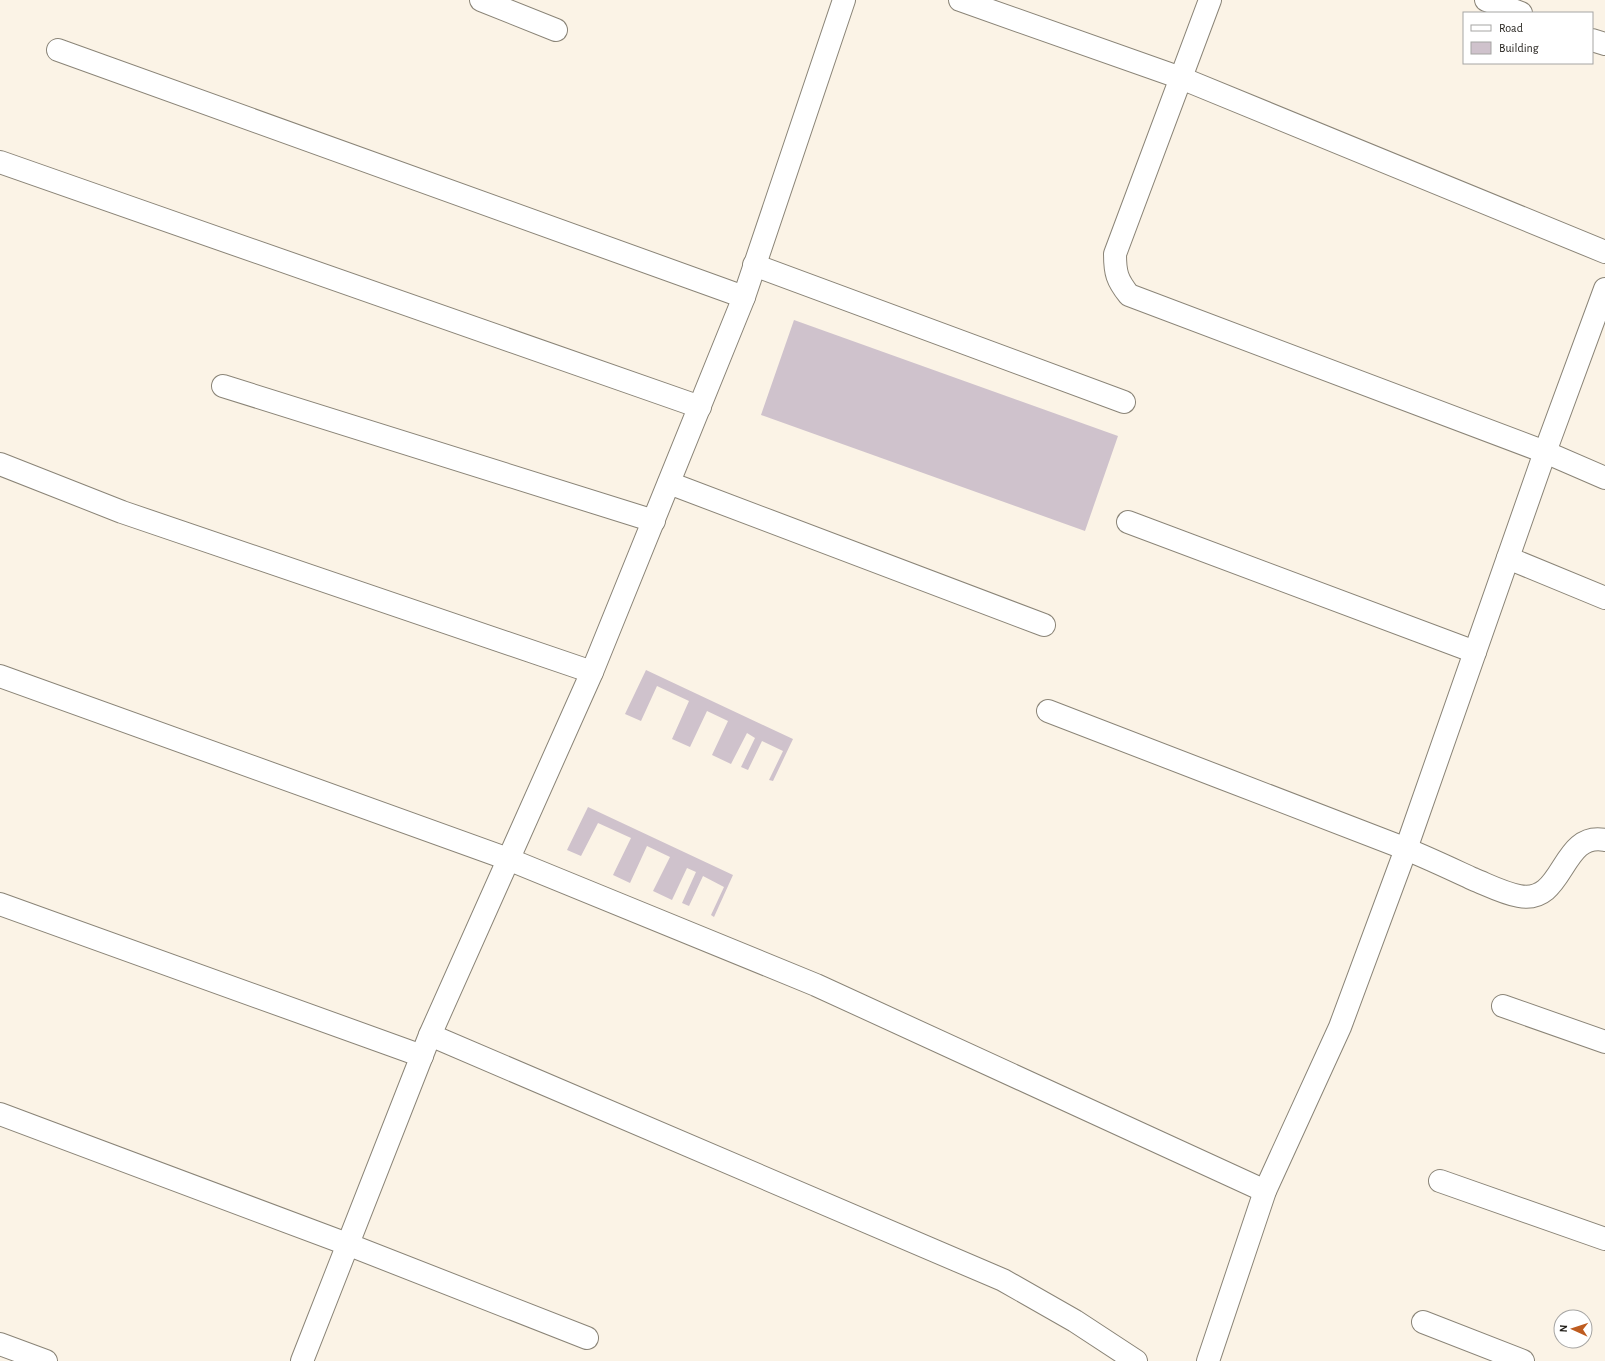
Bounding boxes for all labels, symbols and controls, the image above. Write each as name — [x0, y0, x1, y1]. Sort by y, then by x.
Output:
legend — [1463, 12, 1593, 64]
text: Road — [1499, 22, 1523, 34]
text: Building — [1499, 42, 1539, 54]
north arrow — [1553, 1309, 1593, 1349]
text: N — [1558, 1324, 1569, 1333]

